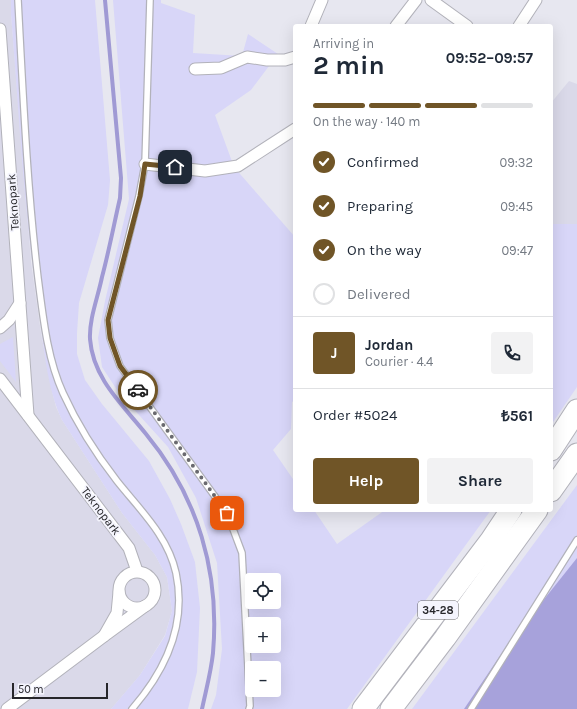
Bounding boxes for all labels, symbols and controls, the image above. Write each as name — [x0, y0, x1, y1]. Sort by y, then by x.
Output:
text: Arriving in — [313, 36, 374, 51]
text: 09:52–09:57 — [446, 49, 533, 67]
text: 2 min — [313, 50, 385, 81]
text: On the way · 140 m — [313, 114, 420, 129]
pin — [158, 150, 192, 184]
icon: check — [313, 151, 335, 173]
text: Confirmed — [347, 153, 419, 171]
text: 09:32 — [500, 155, 533, 170]
icon: home — [164, 156, 186, 178]
street label: Teknopark — [4, 173, 22, 231]
icon: check — [313, 195, 335, 217]
text: Preparing — [347, 197, 413, 215]
text: 09:45 — [500, 199, 533, 214]
icon: check — [313, 239, 335, 261]
text: On the way — [347, 241, 421, 259]
text: 09:47 — [501, 243, 533, 258]
text: Delivered — [347, 285, 411, 303]
button: phone — [491, 332, 533, 374]
text: Jordan — [365, 336, 413, 354]
text: J — [331, 344, 337, 362]
text: Courier · 4.4 — [365, 354, 433, 369]
courier — [118, 370, 158, 410]
icon: car — [127, 379, 149, 401]
text: Order #5024 — [313, 406, 398, 424]
text: ₺561 — [501, 407, 533, 425]
button: Help — [313, 458, 419, 504]
button: Share — [427, 458, 533, 504]
street label: Teknopark — [78, 484, 124, 538]
pin — [210, 496, 244, 530]
icon: bag — [216, 502, 238, 524]
map controls — [245, 573, 281, 697]
button: locate — [245, 573, 281, 609]
road number: 34-28 — [418, 601, 458, 619]
button: + — [245, 617, 281, 653]
button: − — [245, 661, 281, 697]
scale bar — [12, 681, 108, 700]
text: 50 m — [18, 683, 44, 696]

